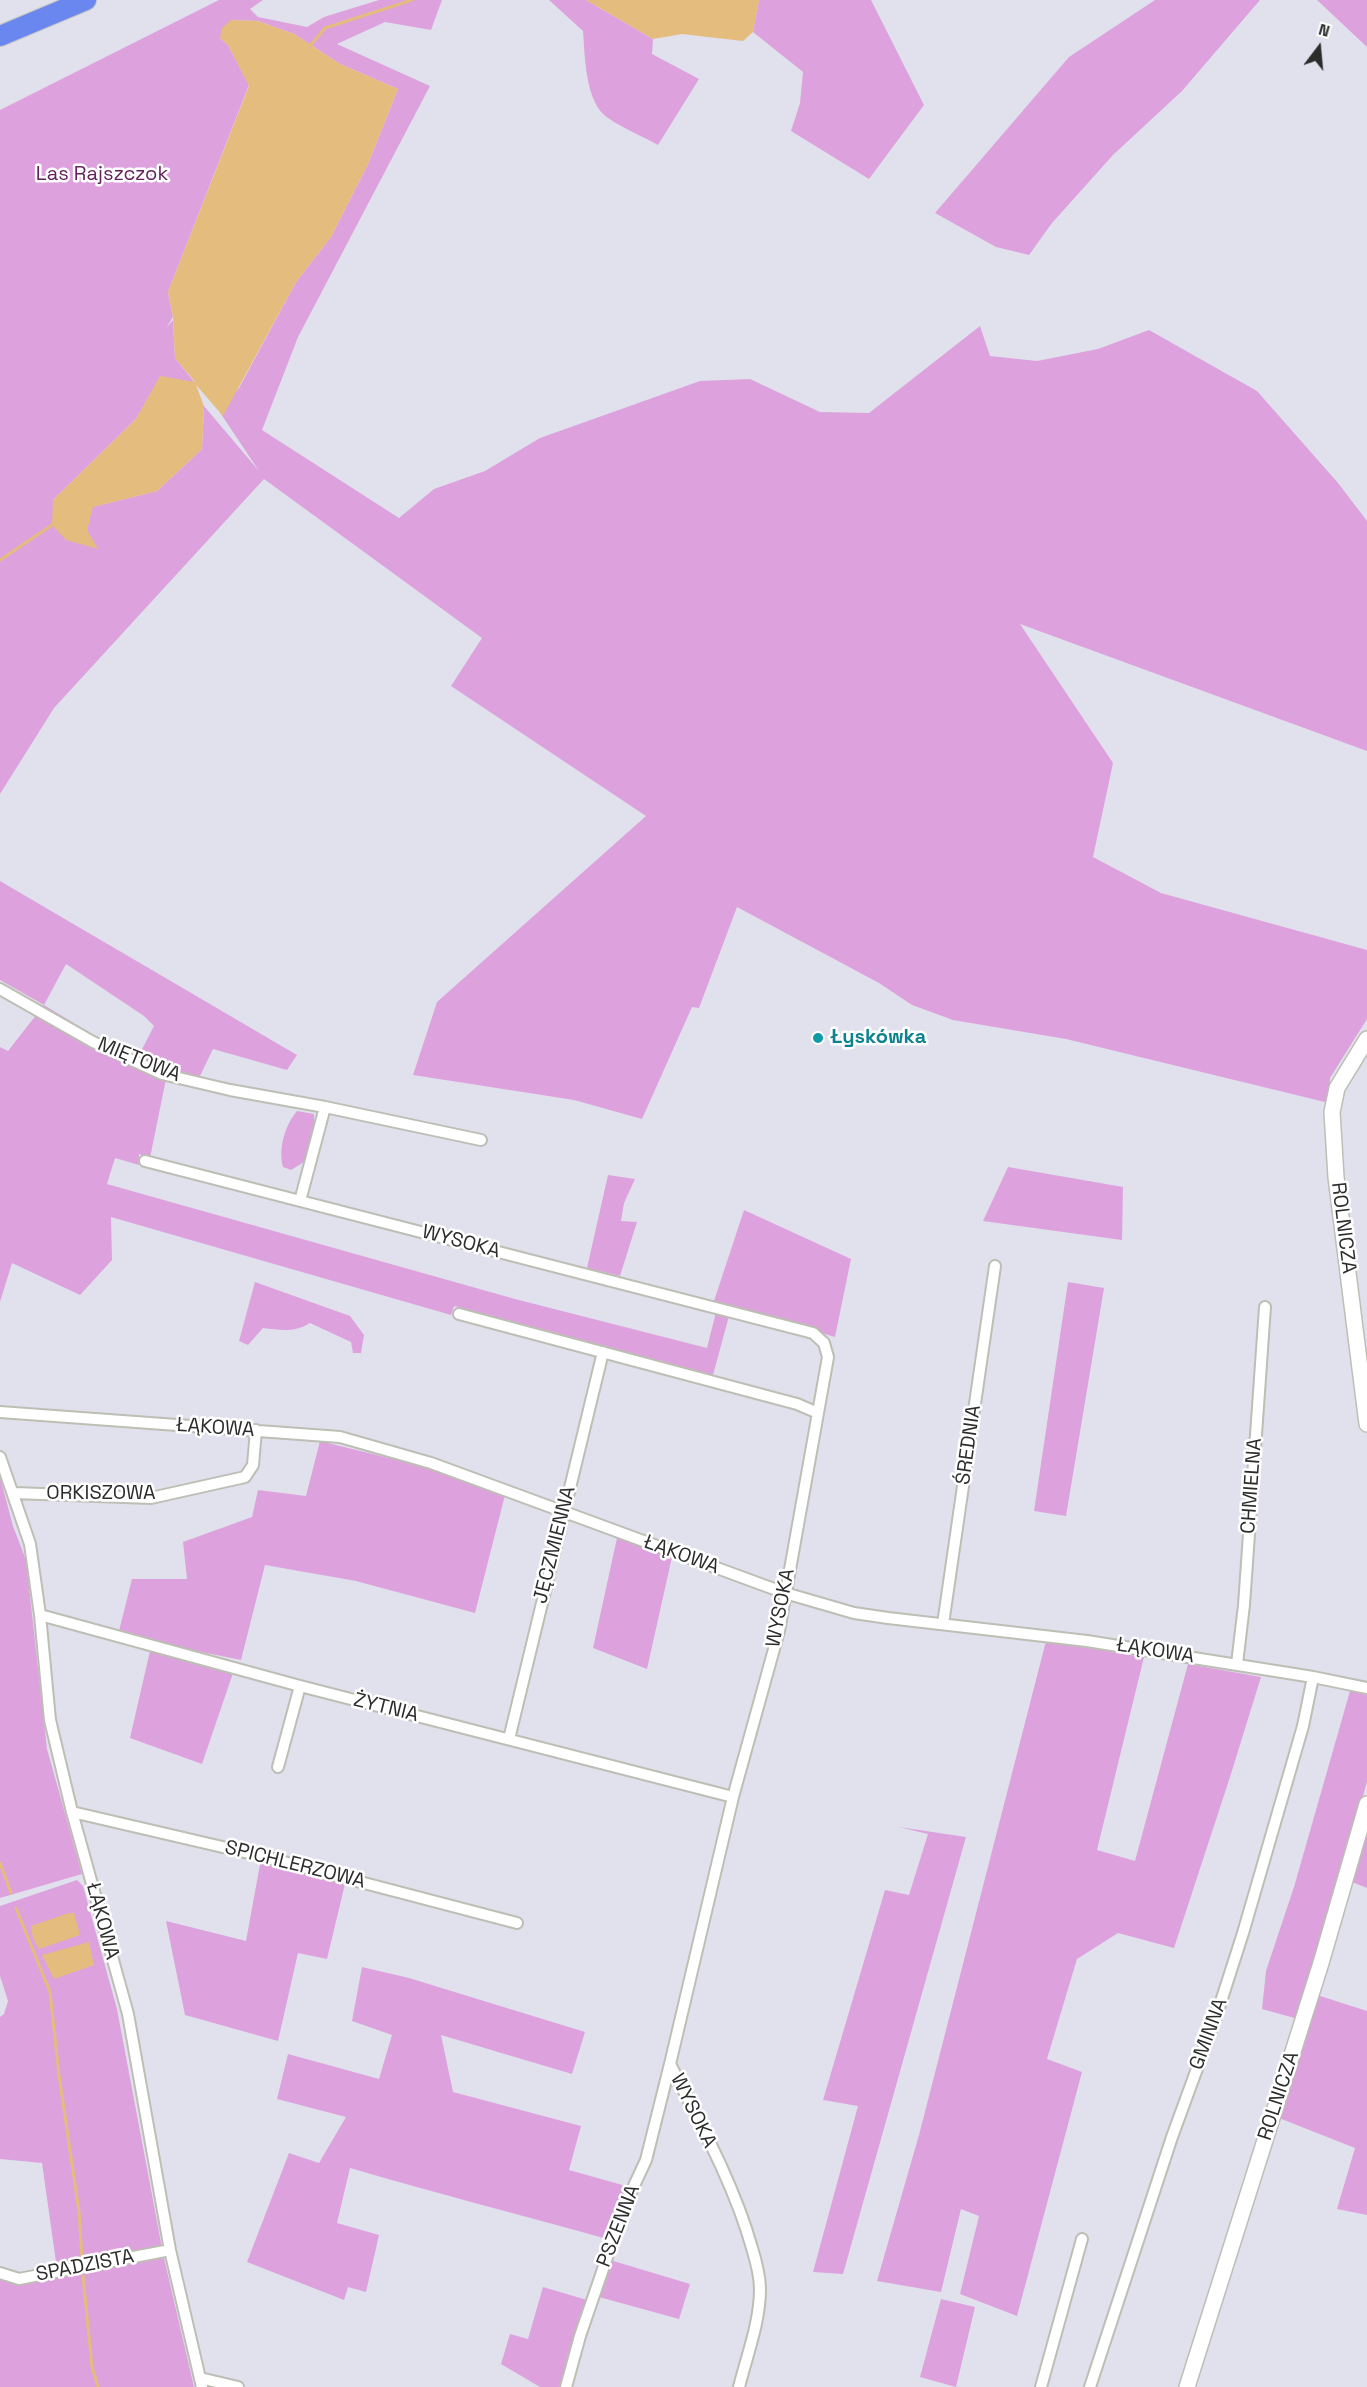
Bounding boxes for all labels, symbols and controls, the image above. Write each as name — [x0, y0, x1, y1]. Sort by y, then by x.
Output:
north arrow — [1289, 18, 1349, 78]
text: N — [1316, 19, 1332, 42]
park label: Las Rajszczok — [36, 163, 168, 187]
place label: Łyskówka — [830, 1026, 926, 1050]
marker: Łyskówka — [811, 1031, 825, 1045]
street label: MIĘTOWA — [94, 1033, 184, 1087]
street label: ROLNICZA — [1325, 1181, 1361, 1275]
street label: WYSOKA — [419, 1220, 503, 1264]
street label: ŚREDNIA — [952, 1404, 986, 1486]
street label: ŁĄKOWA — [175, 1413, 255, 1443]
street label: CHMIELNA — [1237, 1437, 1267, 1535]
street label: ORKISZOWA — [46, 1482, 156, 1506]
street label: JĘCZMIENNA — [529, 1484, 581, 1606]
street label: ŁĄKOWA — [640, 1530, 722, 1580]
street label: WYSOKA — [762, 1567, 800, 1649]
street label: ŁĄKOWA — [1114, 1633, 1196, 1669]
street label: ŻYTNIA — [351, 1688, 421, 1728]
street label: SPICHLERZOWA — [222, 1836, 368, 1894]
street label: ŁĄKOWA — [80, 1880, 124, 1962]
street label: GMINNA — [1185, 1995, 1233, 2073]
street label: ROLNICZA — [1253, 2049, 1305, 2143]
street label: WYSOKA — [665, 2070, 721, 2152]
street label: PSZENNA — [592, 2181, 646, 2271]
street label: SPADZISTA — [34, 2245, 136, 2287]

